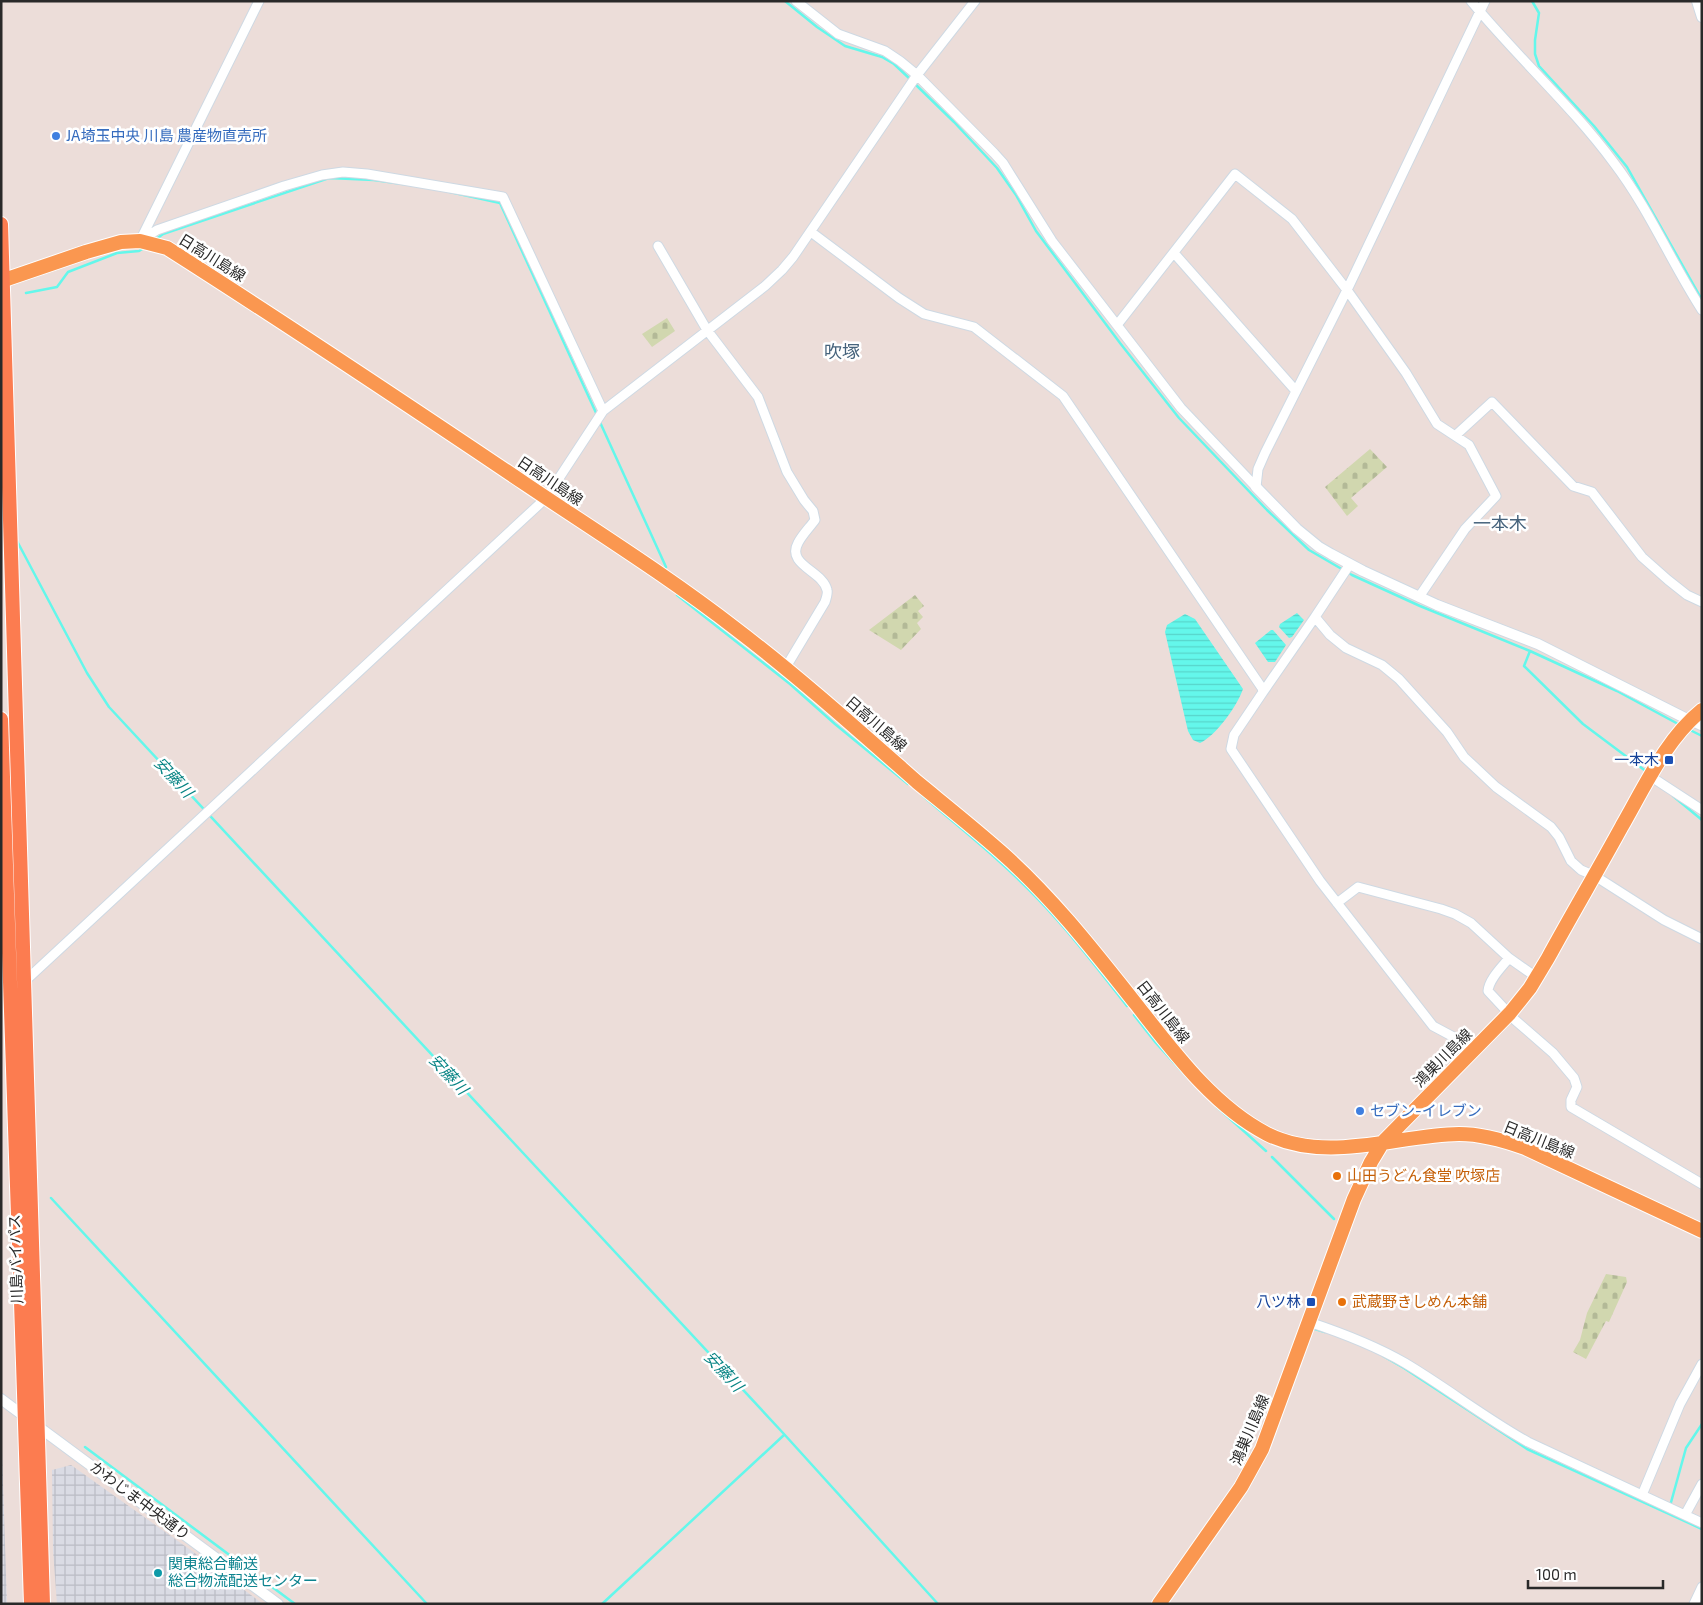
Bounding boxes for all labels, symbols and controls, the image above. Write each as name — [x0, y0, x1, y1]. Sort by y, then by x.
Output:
place label: JA埼玉中央 川島 農産物直売所 — [66, 126, 267, 144]
marker: JA埼玉中央 川島 農産物直売所 — [50, 130, 62, 142]
street label: 日高川島線 — [176, 230, 249, 285]
district label: 吹塚 — [824, 340, 860, 362]
street label: 日高川島線 — [514, 452, 587, 509]
district label: 一本木 — [1473, 512, 1527, 534]
street label: 日高川島線 — [842, 692, 911, 755]
place label: 一本木 — [1614, 750, 1659, 768]
water label: 安藤川 — [151, 753, 199, 802]
marker: 一本木 — [1663, 754, 1675, 766]
street label: 日高川島線 — [1134, 976, 1194, 1046]
street label: 鴻巣川島線 — [1409, 1024, 1475, 1090]
water label: 安藤川 — [426, 1050, 474, 1099]
place label: セブン-イレブン — [1370, 1101, 1482, 1119]
marker: セブン-イレブン — [1354, 1105, 1366, 1117]
street label: 日高川島線 — [1501, 1117, 1578, 1161]
place label: 山田うどん食堂 吹塚店 — [1347, 1166, 1500, 1184]
marker: 山田うどん食堂 吹塚店 — [1331, 1170, 1343, 1182]
street label: 川島バイパス — [4, 1214, 26, 1304]
place label: 八ツ林 — [1256, 1292, 1301, 1310]
place label: 武蔵野きしめん本舗 — [1352, 1292, 1487, 1310]
marker: 八ツ林 — [1305, 1296, 1317, 1308]
marker: 武蔵野きしめん本舗 — [1336, 1296, 1348, 1308]
water label: 安藤川 — [701, 1347, 749, 1396]
street label: 鴻巣川島線 — [1226, 1392, 1272, 1468]
street label: かわじま中央通り — [87, 1457, 194, 1544]
place label: 関東総合輸送 総合物流配送センター — [168, 1554, 318, 1589]
scale bar — [1528, 1558, 1663, 1590]
text: 100 m — [1536, 1565, 1577, 1583]
marker: 関東総合輸送 総合物流配送センター — [152, 1567, 164, 1579]

